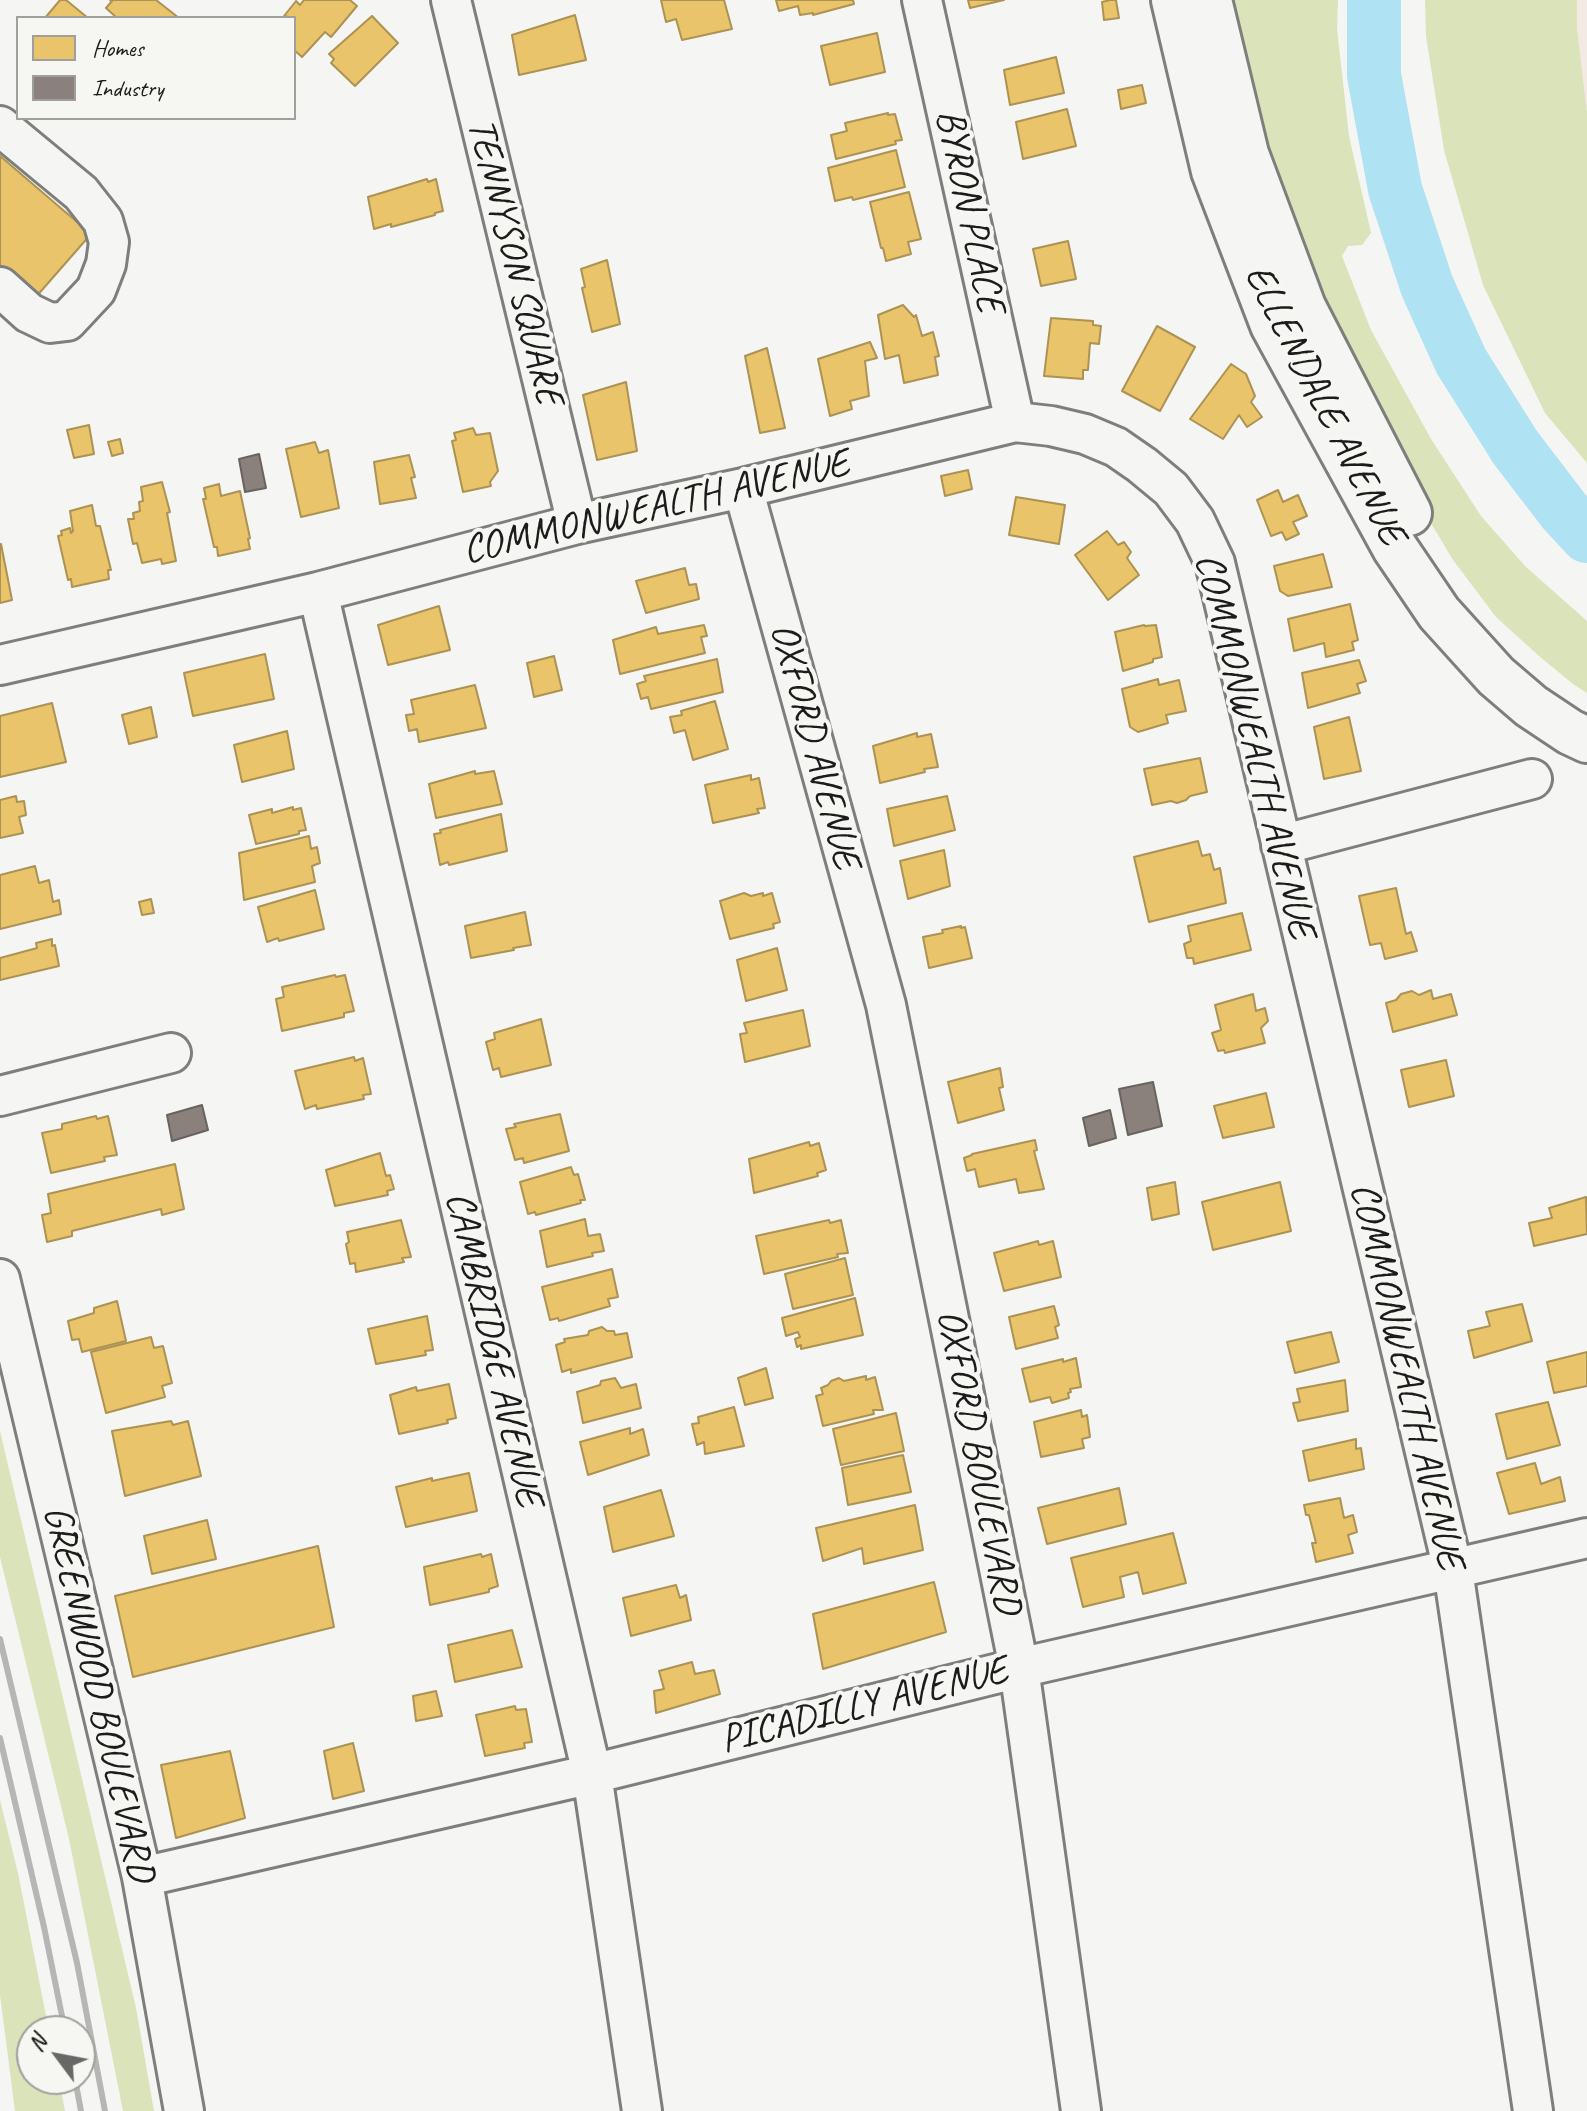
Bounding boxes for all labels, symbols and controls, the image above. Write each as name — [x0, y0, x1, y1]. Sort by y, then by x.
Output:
legend — [16, 16, 296, 120]
text: Homes — [92, 33, 143, 63]
text: Industry — [92, 73, 163, 103]
street label: BYRON PLACE — [924, 105, 1014, 317]
street label: TENNYSON SQUARE — [455, 114, 573, 410]
street label: ELLENDALE AVENUE — [1233, 257, 1415, 553]
street label: COMMONWEALTH AVENUE — [458, 440, 854, 576]
street label: COMMONWEALTH AVENUE — [1183, 549, 1325, 943]
street label: OXFORD AVENUE — [758, 618, 870, 874]
street label: COMMONWEALTH AVENUE — [1338, 1178, 1474, 1574]
street label: CAMBRIDGE AVENUE — [434, 1187, 552, 1511]
street label: OXFORD BOULEVARD — [925, 1306, 1031, 1618]
street label: GREENWOOD BOULEVARD — [31, 1501, 165, 1887]
street label: PICADILLY AVENUE — [716, 1647, 1012, 1765]
north arrow — [16, 2015, 96, 2095]
text: N — [22, 2030, 53, 2057]

